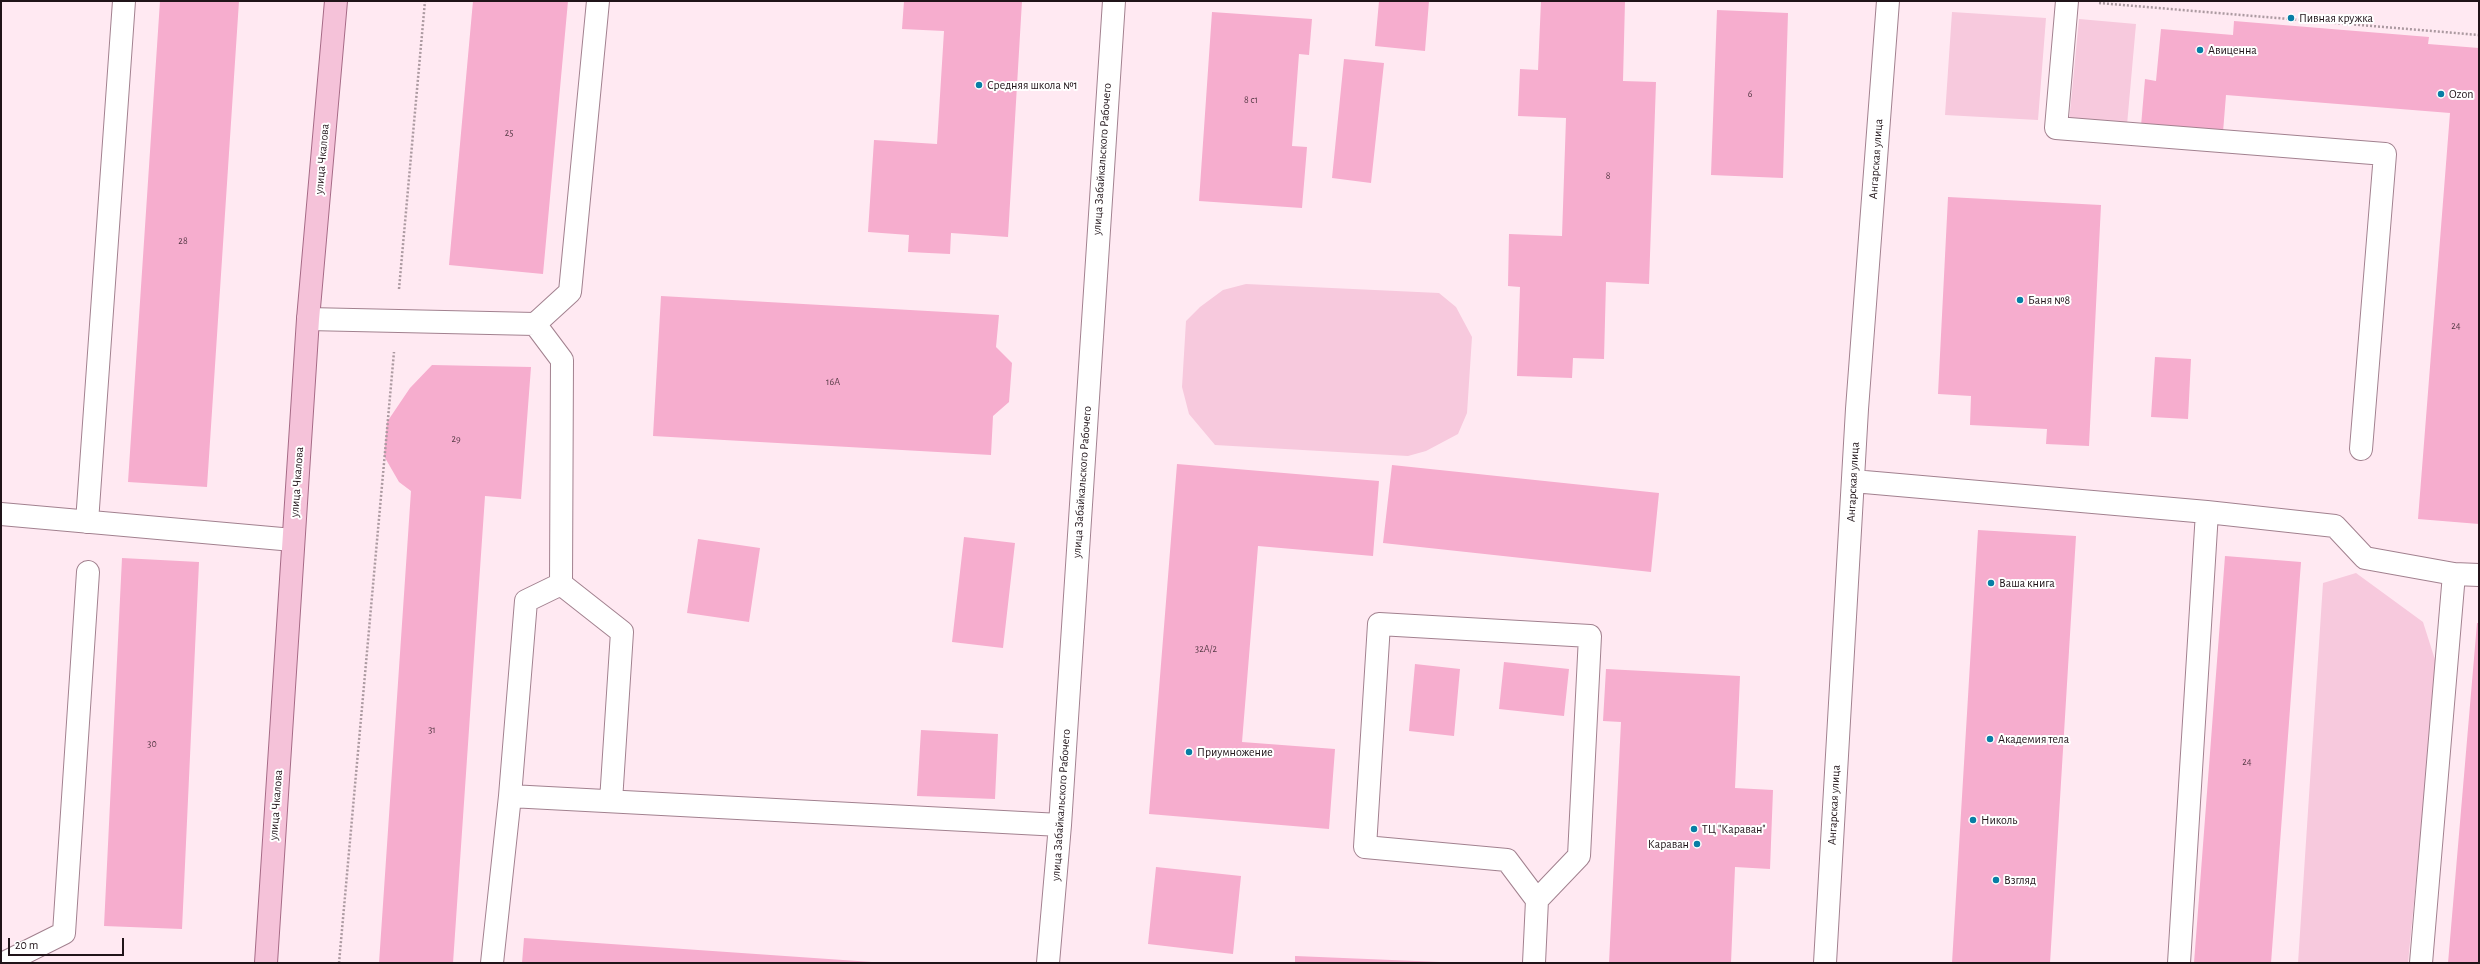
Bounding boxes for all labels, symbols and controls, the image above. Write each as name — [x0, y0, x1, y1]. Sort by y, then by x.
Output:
place label: Пивная кружка — [2299, 11, 2373, 25]
marker: Пивная кружка — [2286, 13, 2296, 23]
place label: Авиценна — [2208, 43, 2257, 57]
marker: Авиценна — [2195, 45, 2205, 55]
place label: Средняя школа №1 — [987, 78, 1078, 92]
marker: Средняя школа №1 — [974, 80, 984, 90]
street label: улица Забайкальского Рабочего — [1090, 82, 1114, 236]
place label: Ozon — [2449, 87, 2473, 101]
house number: 6 — [1748, 88, 1752, 100]
marker: Ozon — [2436, 89, 2446, 99]
house number: 8 с1 — [1244, 94, 1258, 106]
street label: Ангарская улица — [1866, 118, 1886, 200]
street label: улица Чкалова — [312, 123, 332, 195]
house number: 25 — [505, 127, 513, 139]
house number: 8 — [1606, 170, 1610, 182]
house number: 28 — [178, 235, 188, 247]
place label: Баня №8 — [2028, 293, 2070, 307]
marker: Баня №8 — [2015, 295, 2025, 305]
house number: 24 — [2451, 320, 2461, 332]
house number: 16А — [826, 376, 840, 388]
street label: улица Забайкальского Рабочего — [1070, 405, 1094, 559]
house number: 29 — [451, 433, 461, 445]
street label: Ангарская улица — [1844, 441, 1862, 523]
street label: улица Чкалова — [287, 446, 307, 518]
place label: Ваша книга — [1999, 576, 2055, 590]
marker: Ваша книга — [1986, 578, 1996, 588]
house number: 32А/2 — [1195, 643, 1217, 655]
house number: 31 — [428, 724, 436, 736]
street label: улица Забайкальского Рабочего — [1049, 728, 1073, 882]
place label: Академия тела — [1998, 732, 2069, 746]
marker: Академия тела — [1985, 734, 1995, 744]
house number: 30 — [147, 738, 157, 750]
place label: Приумножение — [1197, 745, 1273, 759]
marker: Приумножение — [1184, 747, 1194, 757]
house number: 24 — [2242, 756, 2252, 768]
street label: Ангарская улица — [1825, 764, 1843, 846]
street label: улица Чкалова — [266, 769, 286, 841]
place label: Николь — [1981, 813, 2017, 827]
marker: Николь — [1968, 815, 1978, 825]
place label: ТЦ "Караван" — [1702, 822, 1766, 836]
marker: ТЦ "Караван" — [1689, 824, 1699, 834]
place label: Караван — [1648, 837, 1689, 851]
marker: Караван — [1692, 839, 1702, 849]
place label: Взгляд — [2004, 873, 2036, 887]
marker: Взгляд — [1991, 875, 2001, 885]
scale bar — [10, 930, 126, 956]
text: 20 m — [15, 939, 38, 951]

